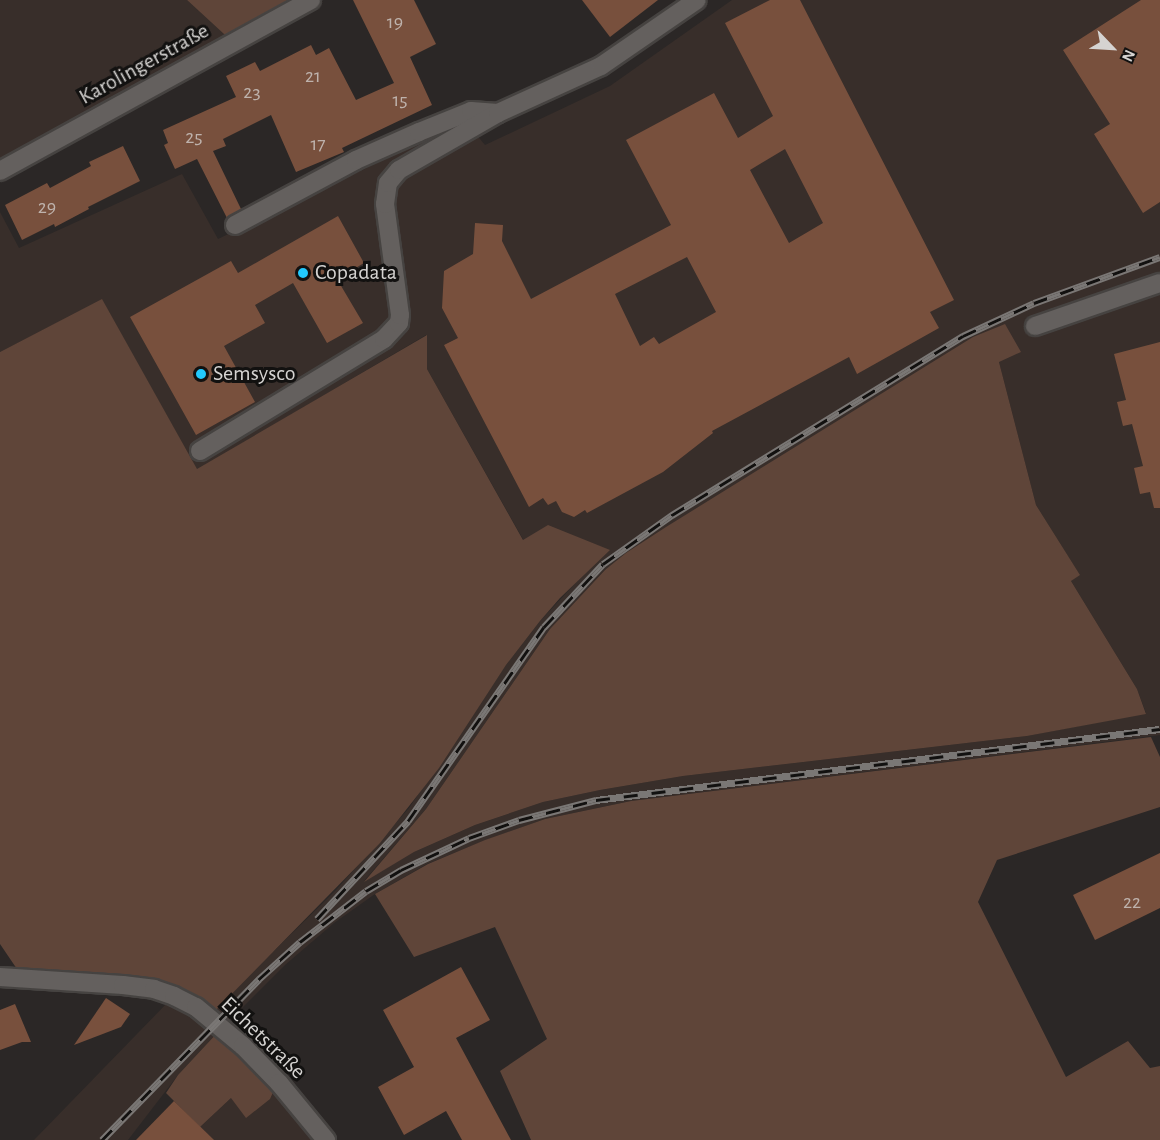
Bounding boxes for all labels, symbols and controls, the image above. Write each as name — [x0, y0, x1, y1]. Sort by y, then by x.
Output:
house number: 19 — [387, 10, 403, 34]
street label: Karolingerstraße — [75, 17, 213, 111]
north arrow — [1082, 18, 1142, 78]
text: N — [1119, 47, 1138, 64]
house number: 21 — [305, 64, 321, 88]
house number: 23 — [243, 80, 261, 104]
house number: 15 — [392, 88, 408, 112]
house number: 25 — [185, 125, 203, 149]
house number: 17 — [310, 132, 326, 156]
house number: 29 — [38, 195, 56, 219]
place label: Copadata — [315, 260, 397, 286]
marker: Copadata — [296, 266, 310, 280]
place label: Semsysco — [213, 361, 296, 387]
marker: Semsysco — [194, 367, 208, 381]
house number: 22 — [1123, 890, 1141, 914]
street label: Eichetstraße — [215, 991, 311, 1085]

